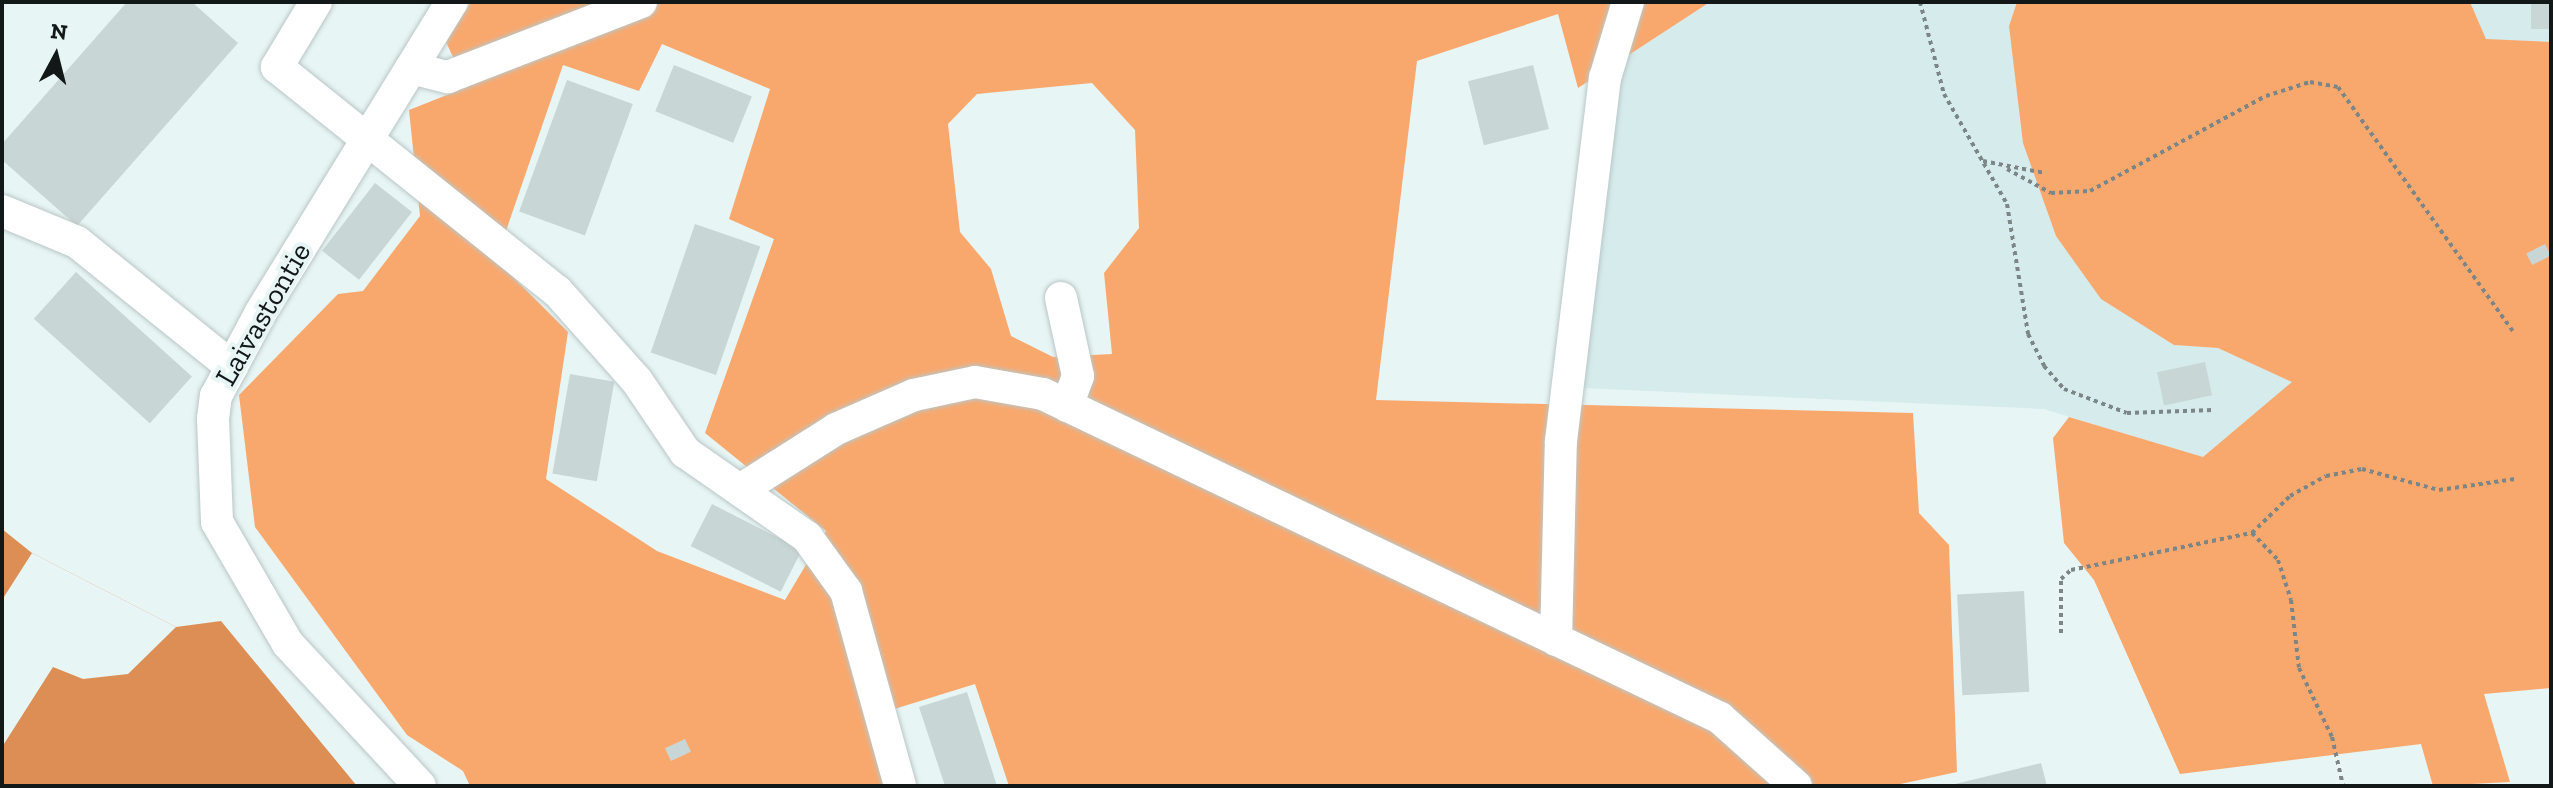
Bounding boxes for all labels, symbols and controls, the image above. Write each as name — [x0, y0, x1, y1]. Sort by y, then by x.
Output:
north arrow — [16, 16, 96, 96]
text: N — [49, 17, 69, 46]
street label: Laivastontie — [208, 236, 318, 392]

